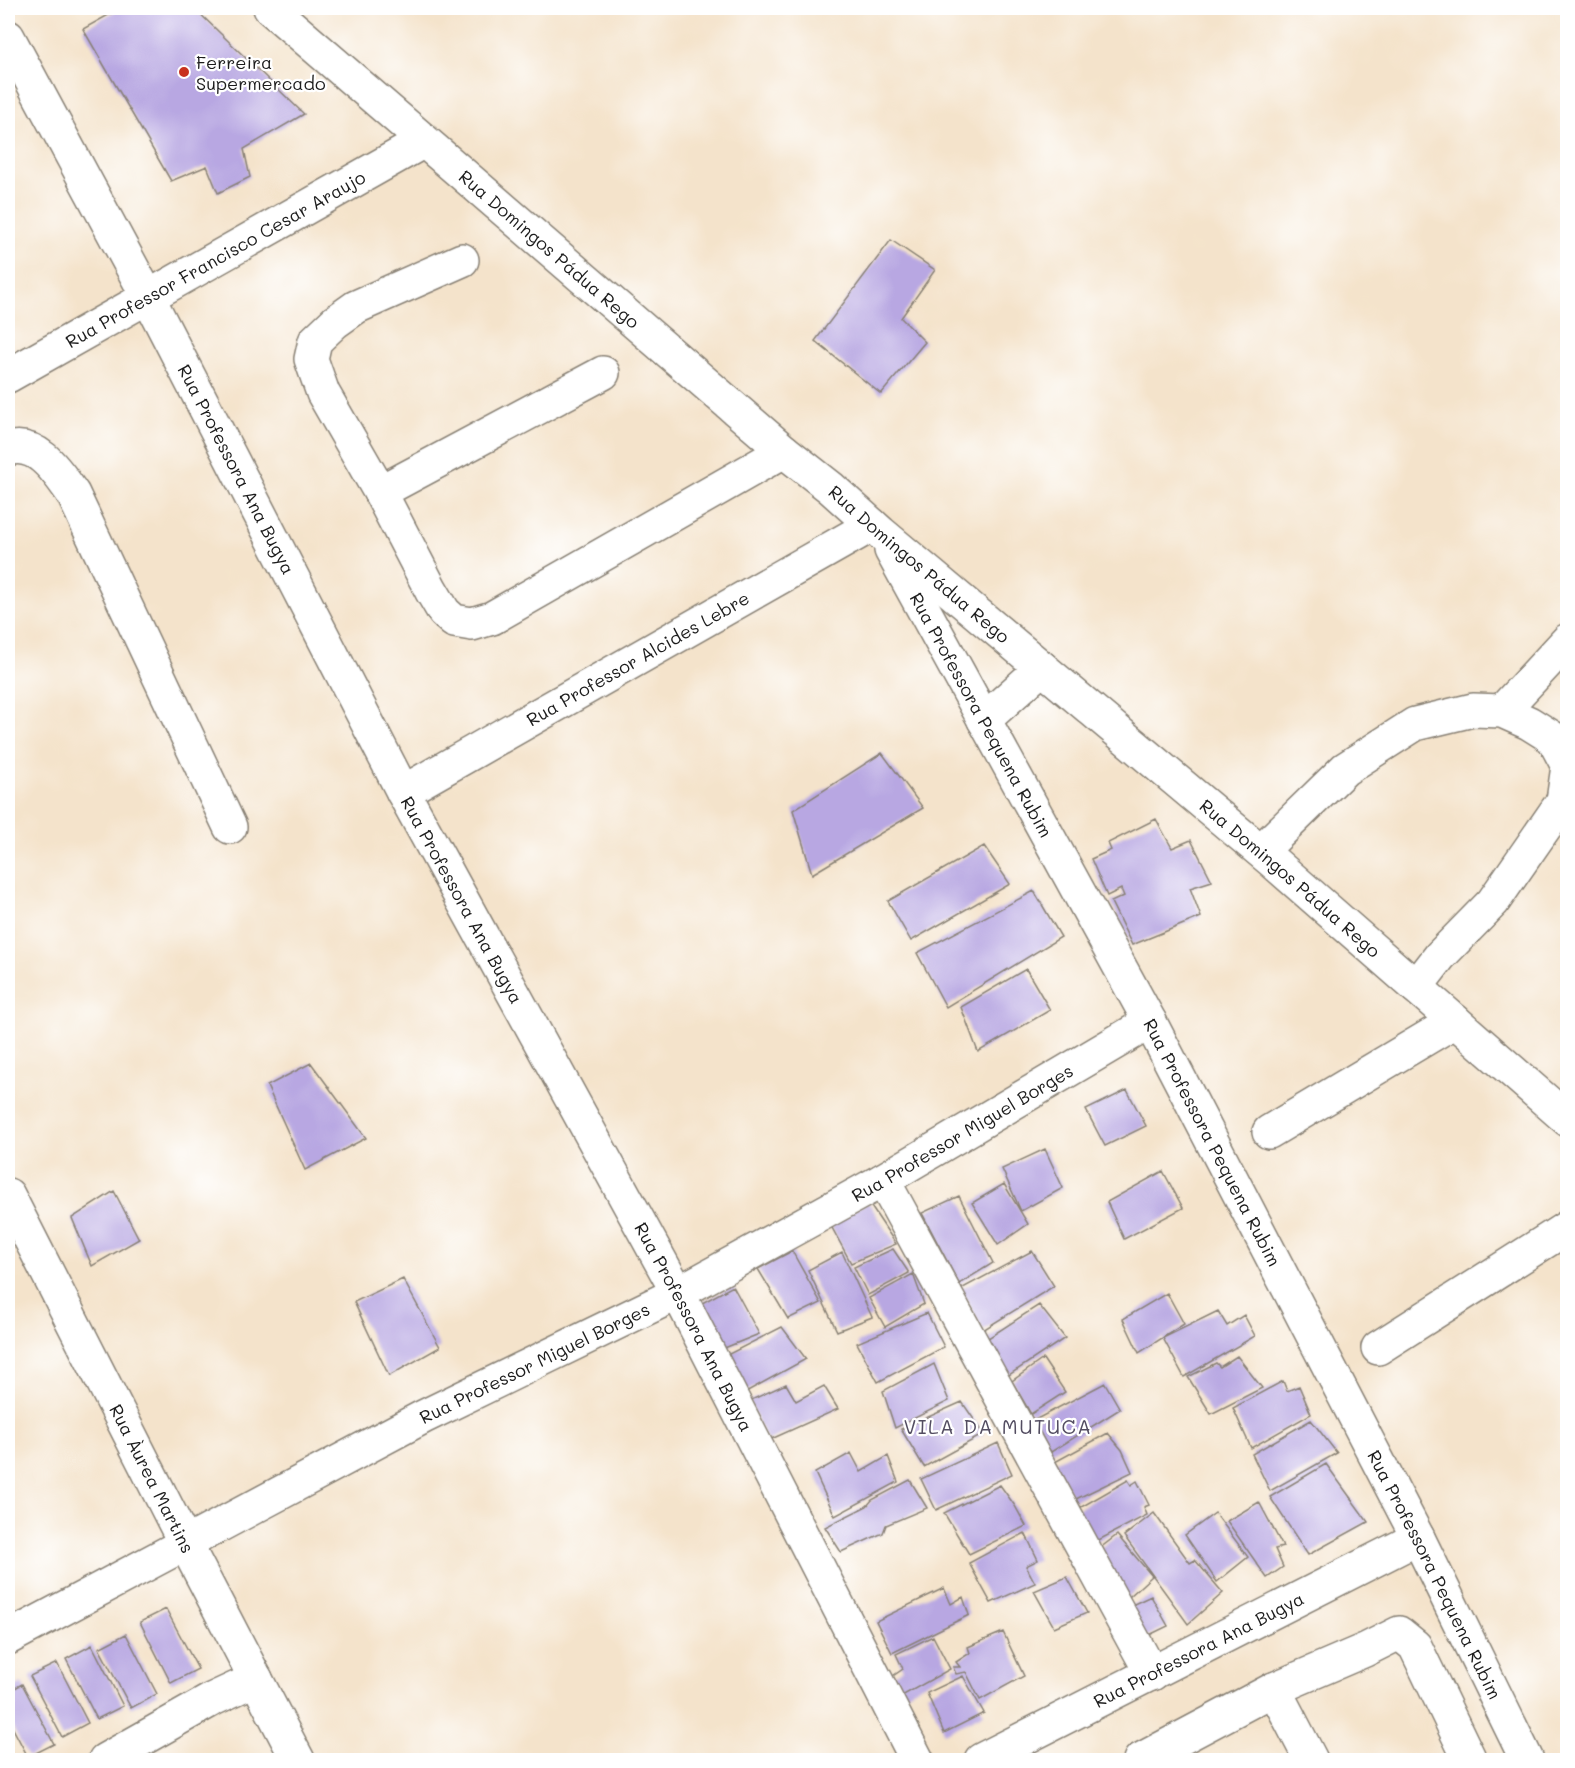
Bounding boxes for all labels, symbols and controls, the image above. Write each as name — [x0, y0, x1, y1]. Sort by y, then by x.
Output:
place label: Ferreira Supermercado — [196, 50, 326, 95]
marker: Ferreira Supermercado — [177, 65, 191, 79]
street label: Rua Domingos Pádua Rego — [454, 164, 645, 334]
street label: Rua Professor Francisco Cesar Araujo — [61, 165, 370, 353]
street label: Rua Professora Ana Bugya — [173, 360, 301, 578]
street label: Rua Domingos Pádua Rego — [824, 480, 1015, 648]
street label: Rua Professor Alcides Lebre — [522, 585, 753, 731]
street label: Rua Professora Pequena Rubim — [905, 588, 1058, 842]
street label: Rua Professora Ana Bugya — [396, 792, 529, 1008]
street label: Rua Domingos Pádua Rego — [1195, 793, 1386, 963]
street label: Rua Professora Pequena Rubim — [1138, 1014, 1287, 1270]
street label: Rua Professor Miguel Borges — [847, 1058, 1077, 1207]
street label: Rua Professora Ana Bugya — [629, 1218, 759, 1435]
street label: Rua Professor Miguel Borges — [415, 1297, 653, 1429]
street label: Rua Àurea Martins — [104, 1400, 200, 1557]
district label: VILA DA MUTUCA — [903, 1413, 1093, 1439]
street label: Rua Professora Pequena Rubim — [1362, 1446, 1507, 1703]
street label: Rua Professora Ana Bugya — [1089, 1586, 1308, 1713]

